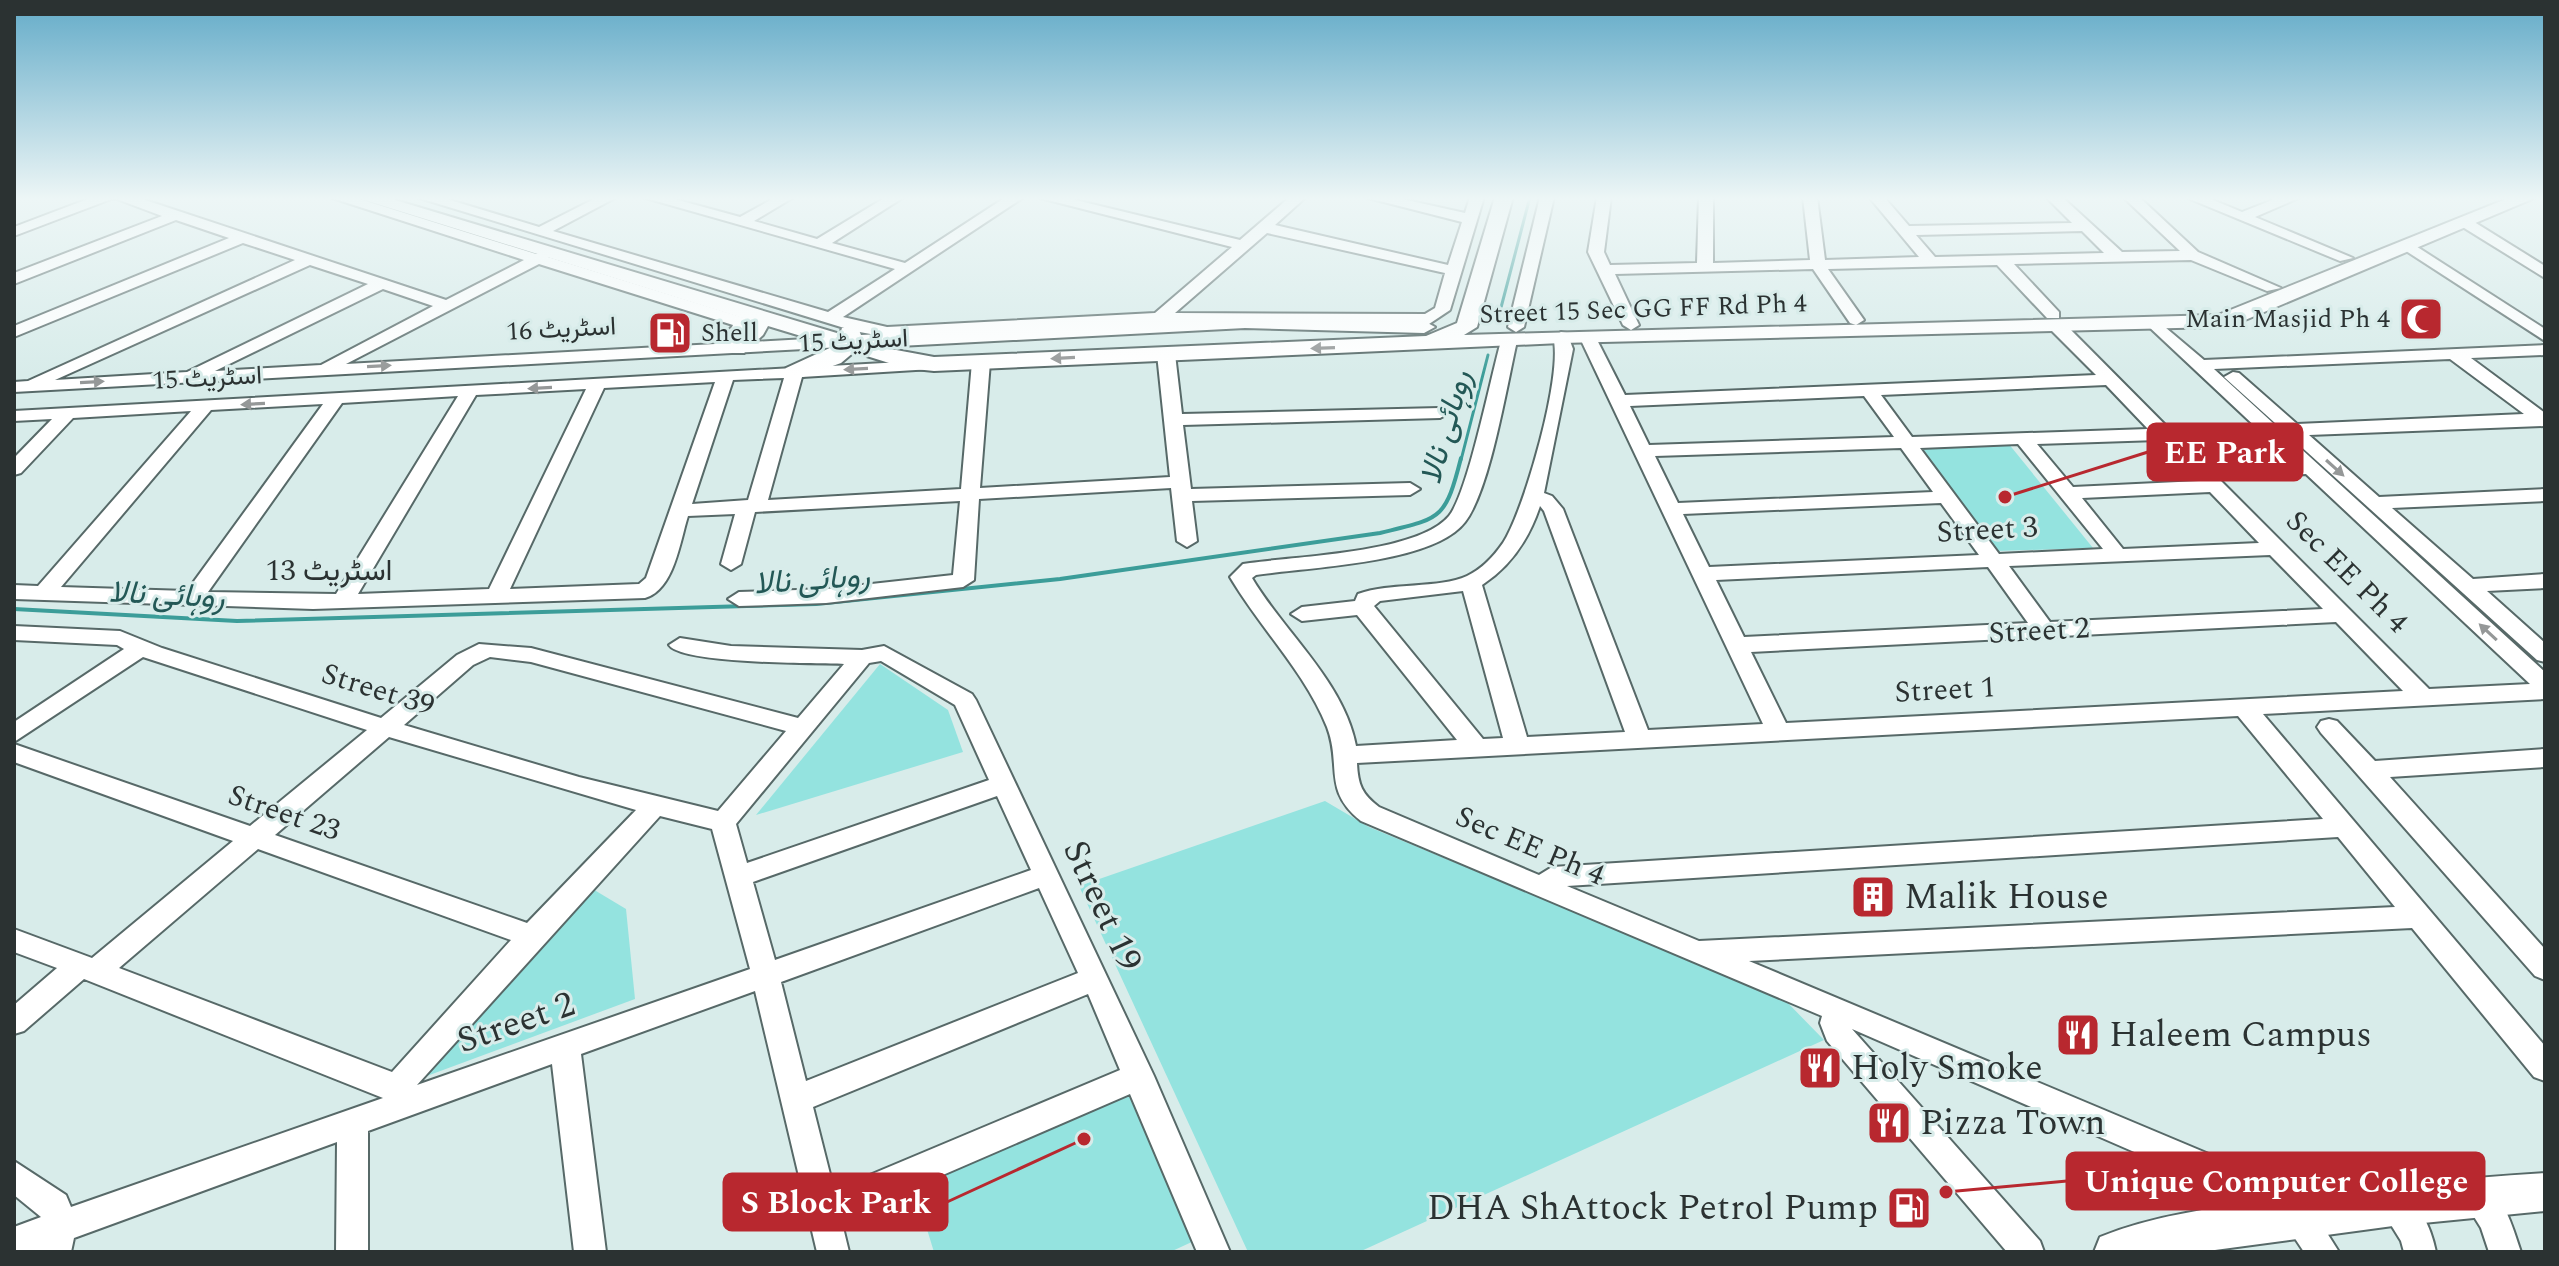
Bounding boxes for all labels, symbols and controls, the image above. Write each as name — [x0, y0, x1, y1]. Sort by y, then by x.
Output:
street label: Street 15 Sec GG FF Rd Ph 4 — [1479, 283, 1807, 335]
mosque icon: Main Masjid Ph 4 — [2397, 295, 2445, 343]
place label: Main Masjid Ph 4 — [2185, 299, 2390, 339]
street label: اسٹریٹ 16 — [505, 306, 617, 352]
fuel station icon: Shell — [646, 309, 694, 357]
place label: Shell — [701, 313, 758, 353]
street label: اسٹریٹ 15 — [797, 318, 909, 364]
one-way arrow — [1310, 341, 1335, 354]
one-way arrow — [1050, 352, 1075, 365]
street label: اسٹریٹ 15 — [151, 355, 263, 401]
one-way arrow — [367, 360, 392, 373]
one-way arrow — [843, 363, 868, 376]
water label: روہائی نالا — [1406, 364, 1486, 490]
one-way arrow — [80, 376, 105, 389]
one-way arrow — [527, 381, 552, 394]
one-way arrow — [240, 397, 265, 410]
callout: EE Park — [2148, 424, 2302, 480]
text: EE Park — [2164, 429, 2287, 478]
one-way arrow — [2325, 459, 2345, 476]
street label: Sec EE Ph 4 — [2275, 500, 2419, 644]
street label: Street 3 — [1935, 504, 2039, 556]
street label: اسٹریٹ 13 — [265, 548, 393, 594]
water label: روہائی نالا — [752, 552, 872, 608]
water label: روہائی نالا — [108, 567, 226, 623]
street label: Street 2 — [1987, 605, 2091, 657]
one-way arrow — [2478, 624, 2497, 642]
street label: Street 39 — [316, 651, 440, 729]
street label: Street 1 — [1893, 664, 1997, 716]
street label: Street 23 — [222, 772, 346, 854]
street label: Sec EE Ph 4 — [1448, 794, 1612, 898]
street label: Street 19 — [1048, 831, 1156, 981]
place label: Malik House — [1904, 870, 2109, 925]
building icon: Malik House — [1849, 873, 1897, 921]
street label: Street 2 — [450, 977, 582, 1069]
place label: Haleem Campus — [2109, 1008, 2372, 1063]
restaurant icon: Haleem Campus — [2054, 1011, 2102, 1059]
place label: Holy Smoke — [1851, 1041, 2043, 1096]
restaurant icon: Holy Smoke — [1796, 1044, 1844, 1092]
place label: Pizza Town — [1920, 1096, 2106, 1151]
restaurant icon: Pizza Town — [1865, 1099, 1913, 1147]
callout: Unique Computer College — [2067, 1153, 2484, 1209]
text: Unique Computer College — [2084, 1158, 2468, 1207]
callout: S Block Park — [724, 1174, 947, 1230]
text: S Block Park — [741, 1179, 932, 1228]
place label: DHA ShAttock Petrol Pump — [1427, 1181, 1878, 1236]
fuel station icon: DHA ShAttock Petrol Pump — [1885, 1184, 1933, 1232]

